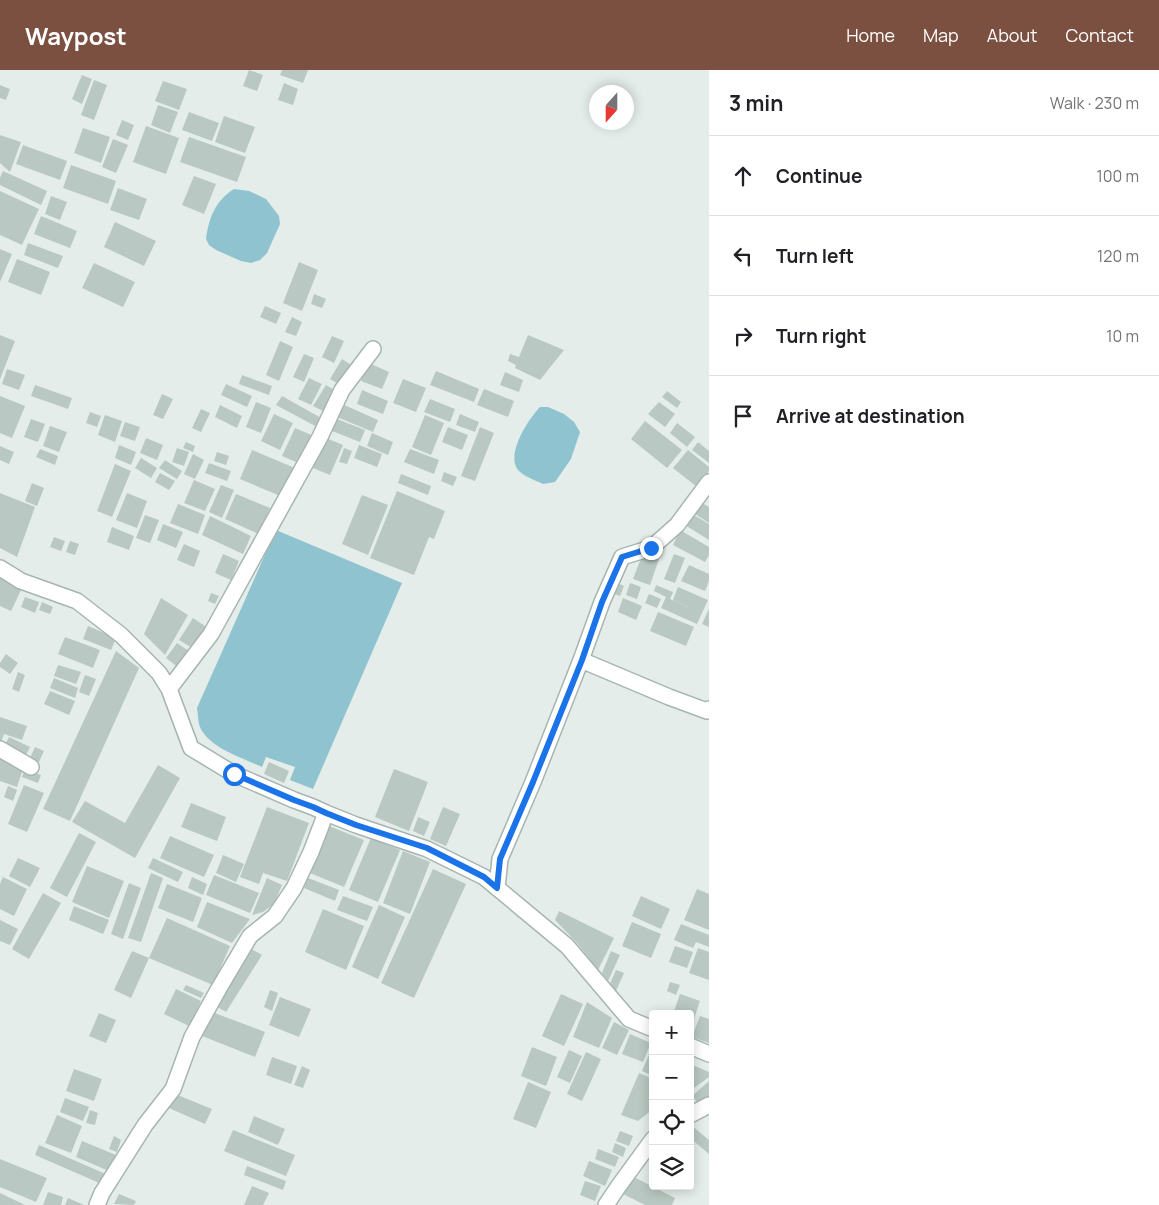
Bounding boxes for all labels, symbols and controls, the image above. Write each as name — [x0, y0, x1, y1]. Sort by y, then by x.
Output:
text: Waypost — [25, 19, 127, 52]
text: Home — [846, 23, 895, 47]
text: Map — [923, 23, 959, 47]
text: About — [987, 23, 1037, 47]
text: Contact — [1065, 23, 1134, 47]
north arrow — [589, 85, 634, 130]
text: 3 min — [729, 89, 783, 117]
text: Walk · 230 m — [1050, 92, 1139, 114]
icon: ahead — [729, 162, 757, 190]
text: Continue — [776, 163, 862, 189]
text: 100 m — [1096, 165, 1139, 187]
icon: left — [729, 242, 757, 270]
text: Turn left — [776, 243, 854, 269]
text: 120 m — [1097, 245, 1139, 267]
icon: right — [729, 322, 757, 350]
text: Turn right — [776, 323, 866, 349]
text: 10 m — [1106, 325, 1139, 347]
icon: arrive — [729, 402, 757, 430]
text: Arrive at destination — [776, 403, 965, 429]
route end — [640, 537, 663, 560]
route start — [223, 763, 246, 786]
map controls — [649, 1010, 694, 1190]
button: + — [649, 1010, 694, 1055]
button: − — [649, 1055, 694, 1100]
button: locate — [649, 1100, 694, 1145]
button: layers — [649, 1145, 694, 1190]

